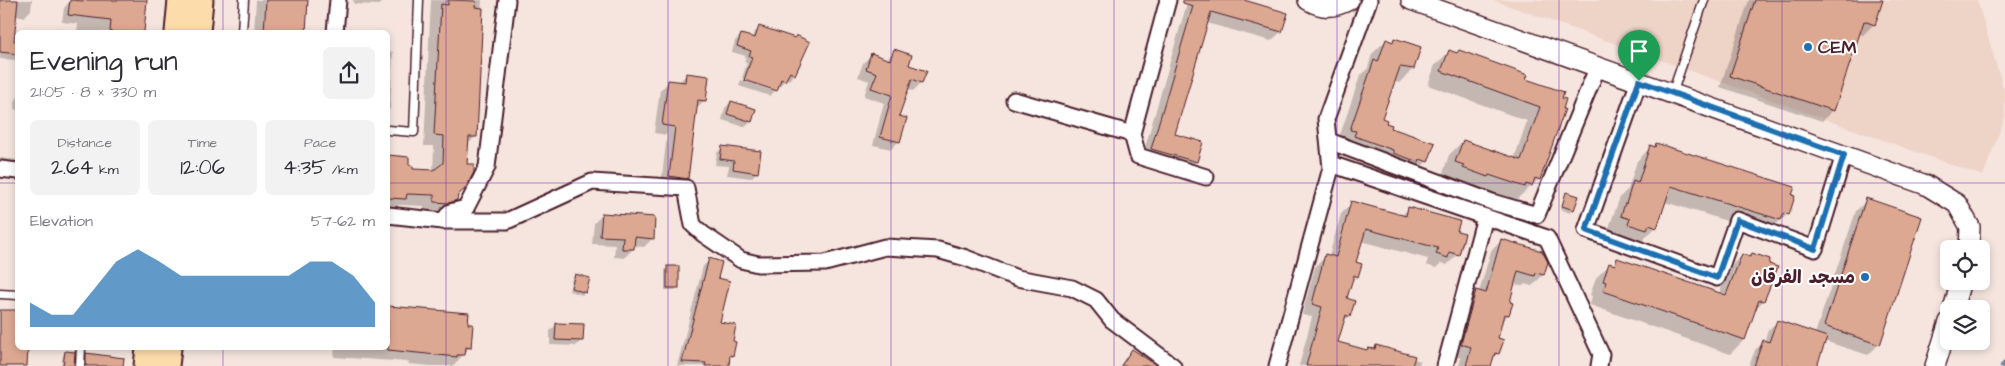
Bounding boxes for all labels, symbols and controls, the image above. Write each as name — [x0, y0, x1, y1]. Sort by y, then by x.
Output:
pin — [1618, 30, 1660, 81]
place label: CEM — [1818, 35, 1856, 60]
icon: arrive — [1625, 37, 1653, 65]
marker: CEM — [1802, 41, 1814, 53]
text: Evening run — [30, 42, 178, 81]
button: share — [323, 47, 375, 99]
text: 21:05 · 8 × 330 m — [30, 81, 156, 103]
text: Distance — [58, 133, 112, 153]
text: Time — [188, 133, 217, 153]
text: Pace — [304, 133, 336, 153]
text: 2.64 — [51, 153, 93, 182]
text: 12:06 — [180, 153, 225, 182]
text: 4:35 — [283, 153, 326, 182]
text: km — [93, 160, 119, 180]
text: /km — [326, 160, 358, 180]
text: Elevation — [30, 210, 93, 232]
text: 57–62 m — [311, 210, 375, 232]
map controls — [1940, 240, 1990, 350]
button: locate — [1940, 240, 1990, 290]
place label: مسجد الفرقان — [1751, 265, 1855, 290]
marker: مسجد الفرقان — [1859, 271, 1871, 283]
button: layers — [1940, 300, 1990, 350]

